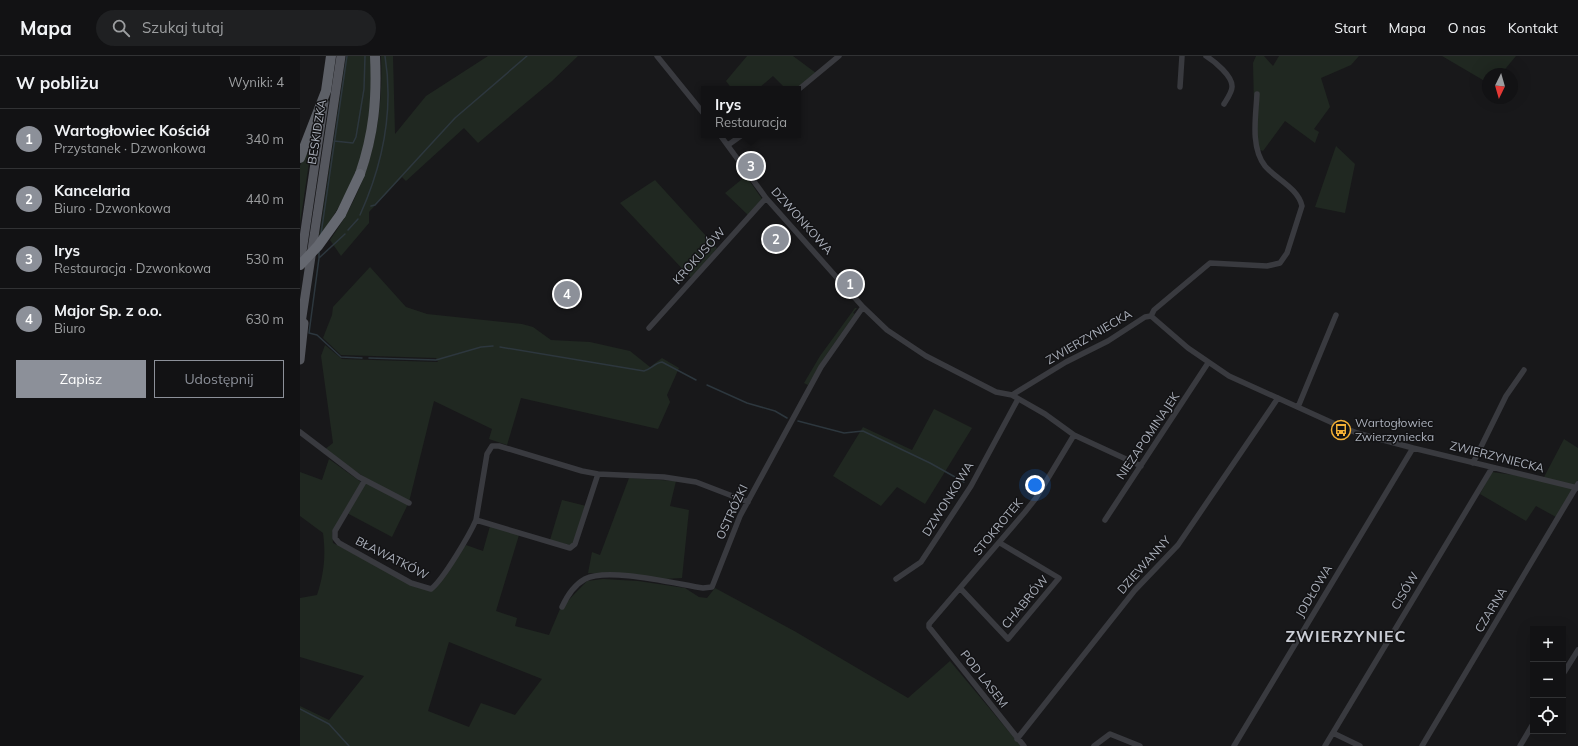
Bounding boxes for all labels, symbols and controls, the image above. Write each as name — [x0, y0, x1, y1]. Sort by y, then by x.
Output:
search box — [96, 10, 376, 46]
text: Mapa — [20, 16, 72, 40]
icon: search — [110, 17, 132, 39]
text: Szukaj tutaj — [142, 18, 224, 37]
text: Start — [1334, 19, 1367, 37]
text: Mapa — [1389, 19, 1426, 37]
text: O nas — [1448, 19, 1486, 37]
text: Kontakt — [1508, 19, 1558, 37]
north arrow — [1482, 68, 1518, 104]
text: W pobliżu — [16, 72, 99, 93]
text: Wyniki: 4 — [228, 74, 284, 90]
popup — [701, 86, 801, 138]
text: Irys — [715, 95, 741, 114]
street label: BESKIDZKA — [304, 98, 329, 165]
text: Restauracja — [715, 114, 787, 130]
text: Wartogłowiec Kościół — [54, 121, 210, 140]
text: 1 — [25, 131, 33, 147]
text: 340 m — [246, 131, 284, 147]
text: Przystanek · Dzwonkowa — [54, 140, 206, 156]
pin: 3 — [738, 151, 764, 181]
text: Kancelaria — [54, 181, 130, 200]
street label: DZWONKOWA — [768, 184, 837, 257]
text: 2 — [25, 191, 33, 207]
text: 440 m — [246, 191, 284, 207]
text: Biuro · Dzwonkowa — [54, 200, 171, 216]
street label: KROKUSÓW — [669, 224, 728, 287]
pin: 2 — [763, 224, 789, 254]
text: Irys — [54, 241, 80, 260]
text: 3 — [25, 251, 33, 267]
text: 530 m — [246, 251, 284, 267]
text: Restauracja · Dzwonkowa — [54, 260, 211, 276]
pin: 1 — [837, 269, 863, 299]
pin: 4 — [554, 279, 580, 309]
text: Major Sp. z o.o. — [54, 301, 162, 320]
street label: ZWIERZYNIECKA — [1043, 306, 1135, 367]
text: 4 — [25, 311, 33, 327]
text: 630 m — [246, 311, 284, 327]
text: Biuro — [54, 320, 86, 336]
button: Zapisz — [16, 360, 146, 398]
button: Udostępnij — [154, 360, 284, 398]
street label: NIEZAPOMINAJEK — [1113, 389, 1183, 482]
place label: Wartogłowiec Zwierzyniecka — [1355, 415, 1434, 444]
bus stop icon: Wartogłowiec Zwierzyniecka — [1330, 419, 1352, 441]
street label: ZWIERZYNIECKA — [1448, 438, 1546, 476]
street label: DZWONKOWA — [919, 459, 977, 539]
your location — [1025, 475, 1045, 495]
street label: OSTRÓŻKI — [712, 482, 751, 542]
street label: STOKROTEK — [969, 495, 1026, 558]
street label: DZIEWANNY — [1114, 532, 1174, 597]
street label: BŁAWATKÓW — [353, 533, 431, 582]
street label: JODŁOWA — [1292, 562, 1335, 620]
street label: CISÓW — [1388, 569, 1422, 612]
street label: CHABRÓW — [998, 572, 1051, 631]
street label: CZARNA — [1471, 584, 1510, 635]
district label: ZWIERZYNIEC — [1285, 626, 1407, 646]
map controls — [1530, 626, 1566, 734]
button: + — [1530, 626, 1566, 662]
street label: POD LASEM — [957, 647, 1012, 710]
button: − — [1530, 662, 1566, 698]
button: locate — [1530, 698, 1566, 734]

